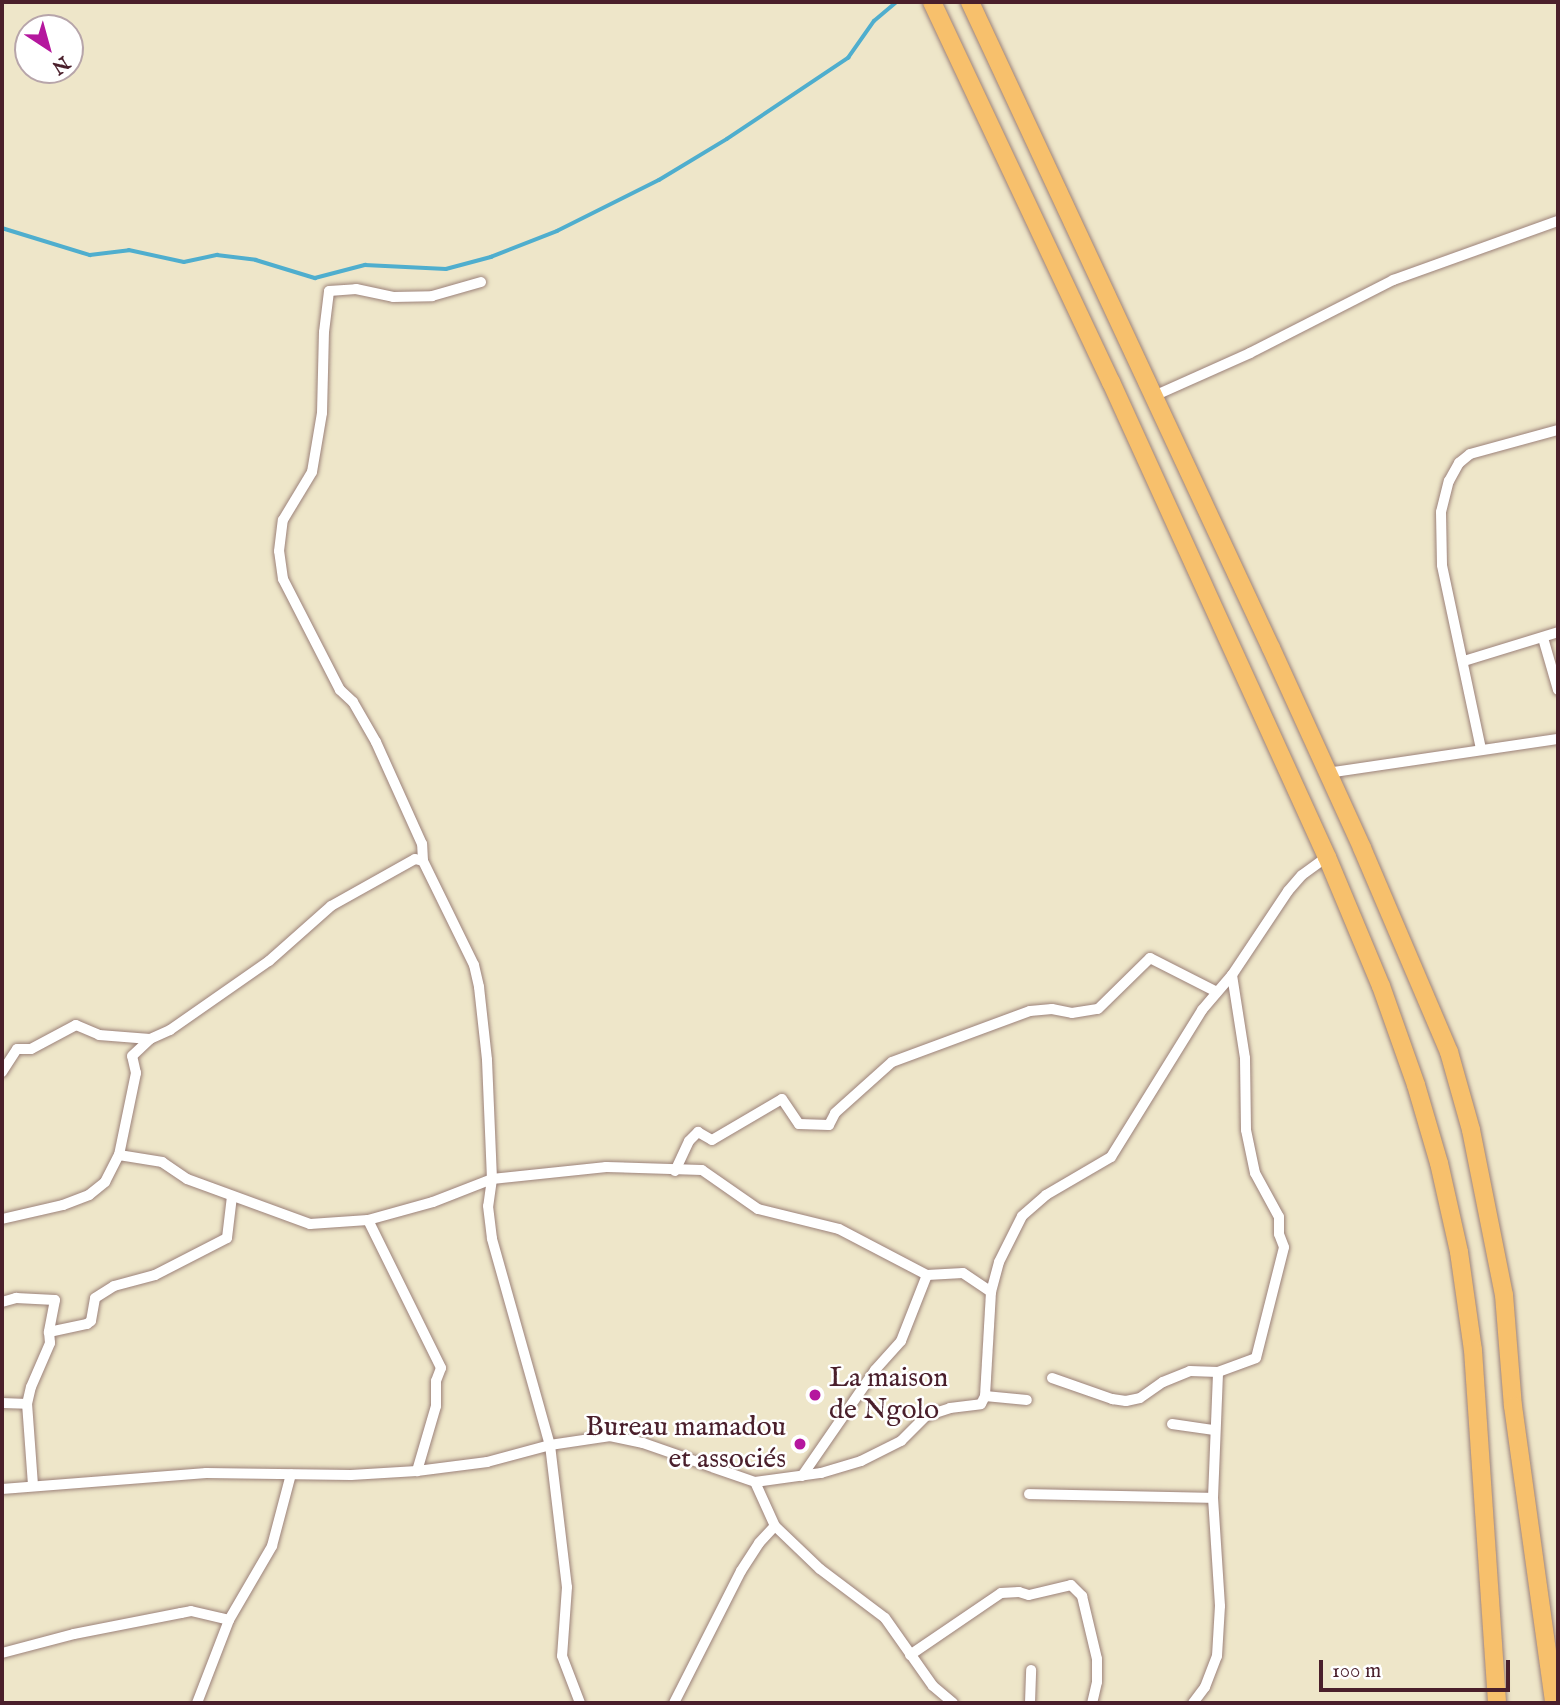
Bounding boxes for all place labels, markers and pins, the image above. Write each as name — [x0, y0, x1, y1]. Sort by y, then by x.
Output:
place label: La maison de Ngolo — [829, 1362, 948, 1428]
marker: La maison de Ngolo — [807, 1387, 823, 1403]
place label: Bureau mamadou et associés — [585, 1411, 786, 1477]
marker: Bureau mamadou et associés — [792, 1436, 808, 1452]

